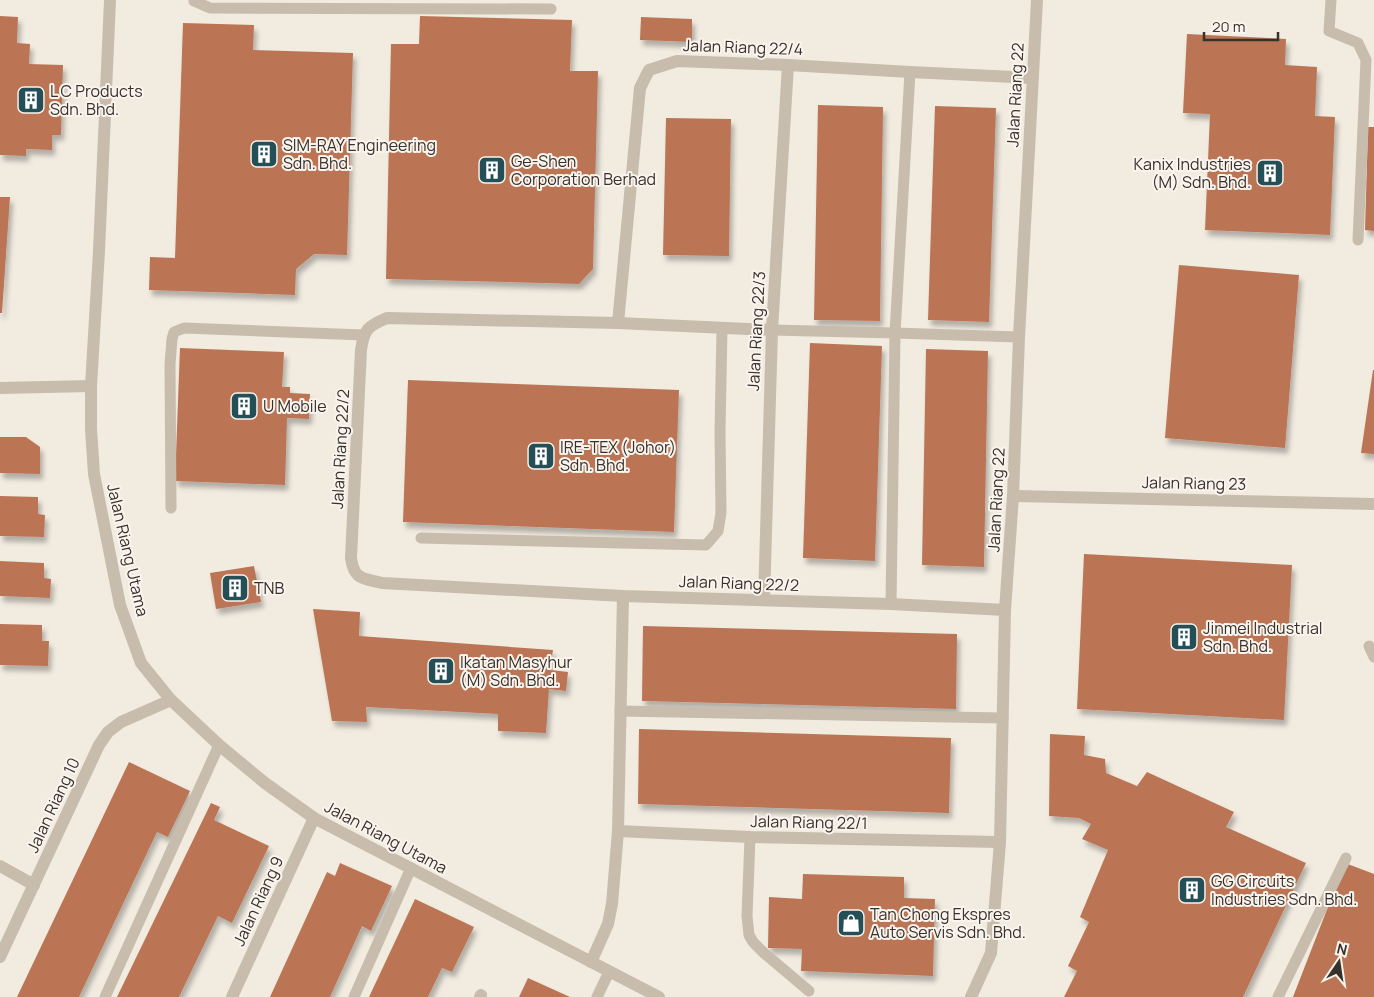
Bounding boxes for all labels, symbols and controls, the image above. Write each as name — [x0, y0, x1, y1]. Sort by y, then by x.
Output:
scale bar — [1204, 10, 1278, 42]
text: 20 m — [1212, 16, 1245, 37]
street label: Jalan Riang 22/4 — [682, 34, 804, 60]
street label: Jalan Riang 22 — [1001, 42, 1029, 148]
place label: L C Products Sdn. Bhd. — [50, 80, 143, 120]
building icon: L C Products Sdn. Bhd. — [16, 85, 46, 115]
place label: SIM-RAY Engineering Sdn. Bhd. — [283, 134, 436, 174]
building icon: SIM-RAY Engineering Sdn. Bhd. — [249, 139, 279, 169]
place label: Ge-Shen Corporation Berhad — [511, 150, 656, 190]
place label: Kanix Industries (M) Sdn. Bhd. — [1134, 153, 1251, 193]
building icon: Ge-Shen Corporation Berhad — [477, 155, 507, 185]
building icon: Kanix Industries (M) Sdn. Bhd. — [1255, 158, 1285, 188]
street label: Jalan Riang 22/3 — [742, 271, 770, 391]
street label: Jalan Riang 22/2 — [326, 388, 354, 510]
building icon: U Mobile — [229, 391, 259, 421]
place label: U Mobile — [263, 395, 327, 417]
place label: IRE-TEX (Johor) Sdn. Bhd. — [560, 436, 676, 476]
building icon: IRE-TEX (Johor) Sdn. Bhd. — [526, 441, 556, 471]
street label: Jalan Riang 22 — [982, 447, 1010, 553]
street label: Jalan Riang 23 — [1142, 471, 1246, 495]
street label: Jalan Riang Utama — [102, 482, 154, 618]
street label: Jalan Riang 22/2 — [679, 570, 799, 596]
building icon: TNB — [220, 573, 250, 603]
place label: TNB — [254, 577, 284, 599]
place label: Jinmei Industrial Sdn. Bhd. — [1203, 617, 1323, 657]
building icon: Jinmei Industrial Sdn. Bhd. — [1169, 622, 1199, 652]
place label: Ikatan Masyhur (M) Sdn. Bhd. — [460, 651, 572, 691]
building icon: Ikatan Masyhur (M) Sdn. Bhd. — [426, 656, 456, 686]
street label: Jalan Riang 10 — [21, 754, 85, 856]
street label: Jalan Riang Utama — [321, 795, 451, 879]
street label: Jalan Riang 22/1 — [750, 810, 868, 834]
street label: Jalan Riang 9 — [228, 853, 288, 949]
place label: GG Circuits Industries Sdn. Bhd. — [1211, 870, 1357, 910]
building icon: GG Circuits Industries Sdn. Bhd. — [1177, 875, 1207, 905]
place label: Tan Chong Ekspres Auto Servis Sdn. Bhd. — [870, 903, 1026, 943]
shop icon: Tan Chong Ekspres Auto Servis Sdn. Bhd. — [836, 908, 866, 938]
north arrow — [1314, 937, 1364, 987]
text: N — [1335, 938, 1349, 959]

